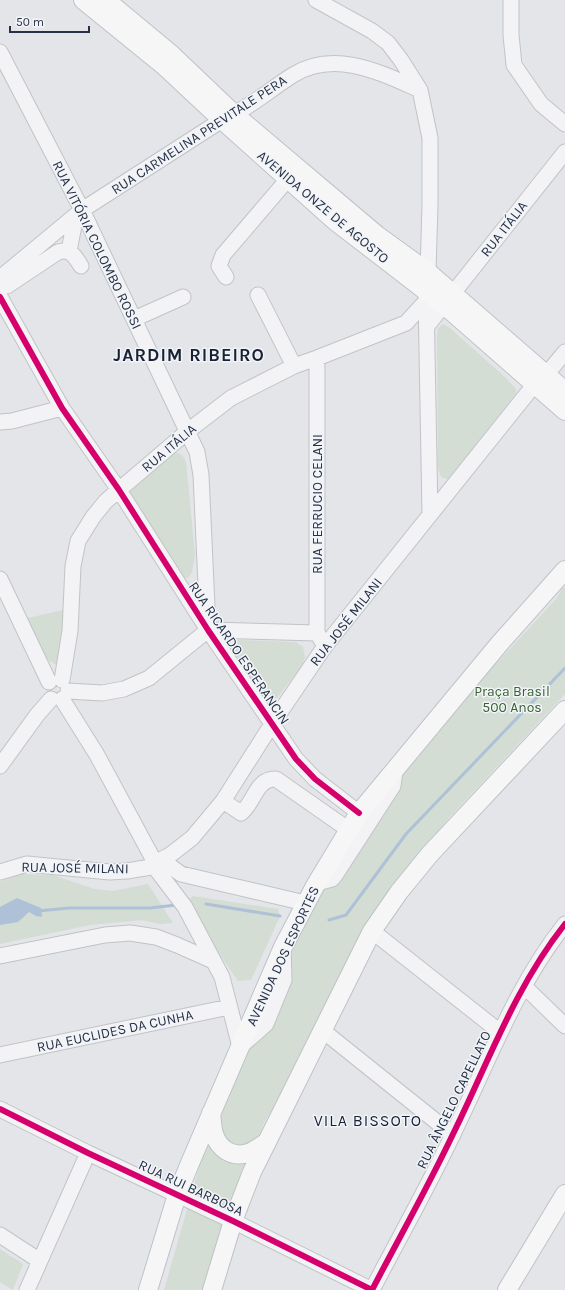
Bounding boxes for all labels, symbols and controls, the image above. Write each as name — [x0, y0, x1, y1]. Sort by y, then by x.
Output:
scale bar — [10, 8, 89, 34]
text: 50 m — [16, 15, 44, 29]
street label: RUA CARMELINA PREVITALE PERA — [108, 72, 290, 198]
street label: AVENIDA ONZE DE AGOSTO — [254, 147, 392, 267]
street label: RUA VITÓRIA COLOMBO ROSSI — [49, 158, 145, 332]
street label: RUA ITÁLIA — [476, 197, 531, 260]
district label: JARDIM RIBEIRO — [113, 344, 265, 366]
street label: RUA ITÁLIA — [138, 420, 200, 476]
street label: RUA FERRUCIO CELANI — [309, 434, 326, 574]
street label: RUA JOSÉ MILANI — [305, 574, 386, 670]
street label: RUA RICARDO ESPERANCIN — [185, 578, 293, 728]
park label: Praça Brasil 500 Anos — [474, 683, 550, 716]
street label: RUA JOSÉ MILANI — [21, 858, 129, 877]
street label: AVENIDA DOS ESPORTES — [243, 883, 323, 1029]
street label: RUA EUCLIDES DA CUNHA — [35, 1006, 195, 1056]
street label: RUA ÂNGELO CAPELLATO — [413, 1028, 495, 1172]
district label: VILA BISSOTO — [314, 1111, 422, 1130]
street label: RUA RUI BARBOSA — [136, 1156, 246, 1220]

